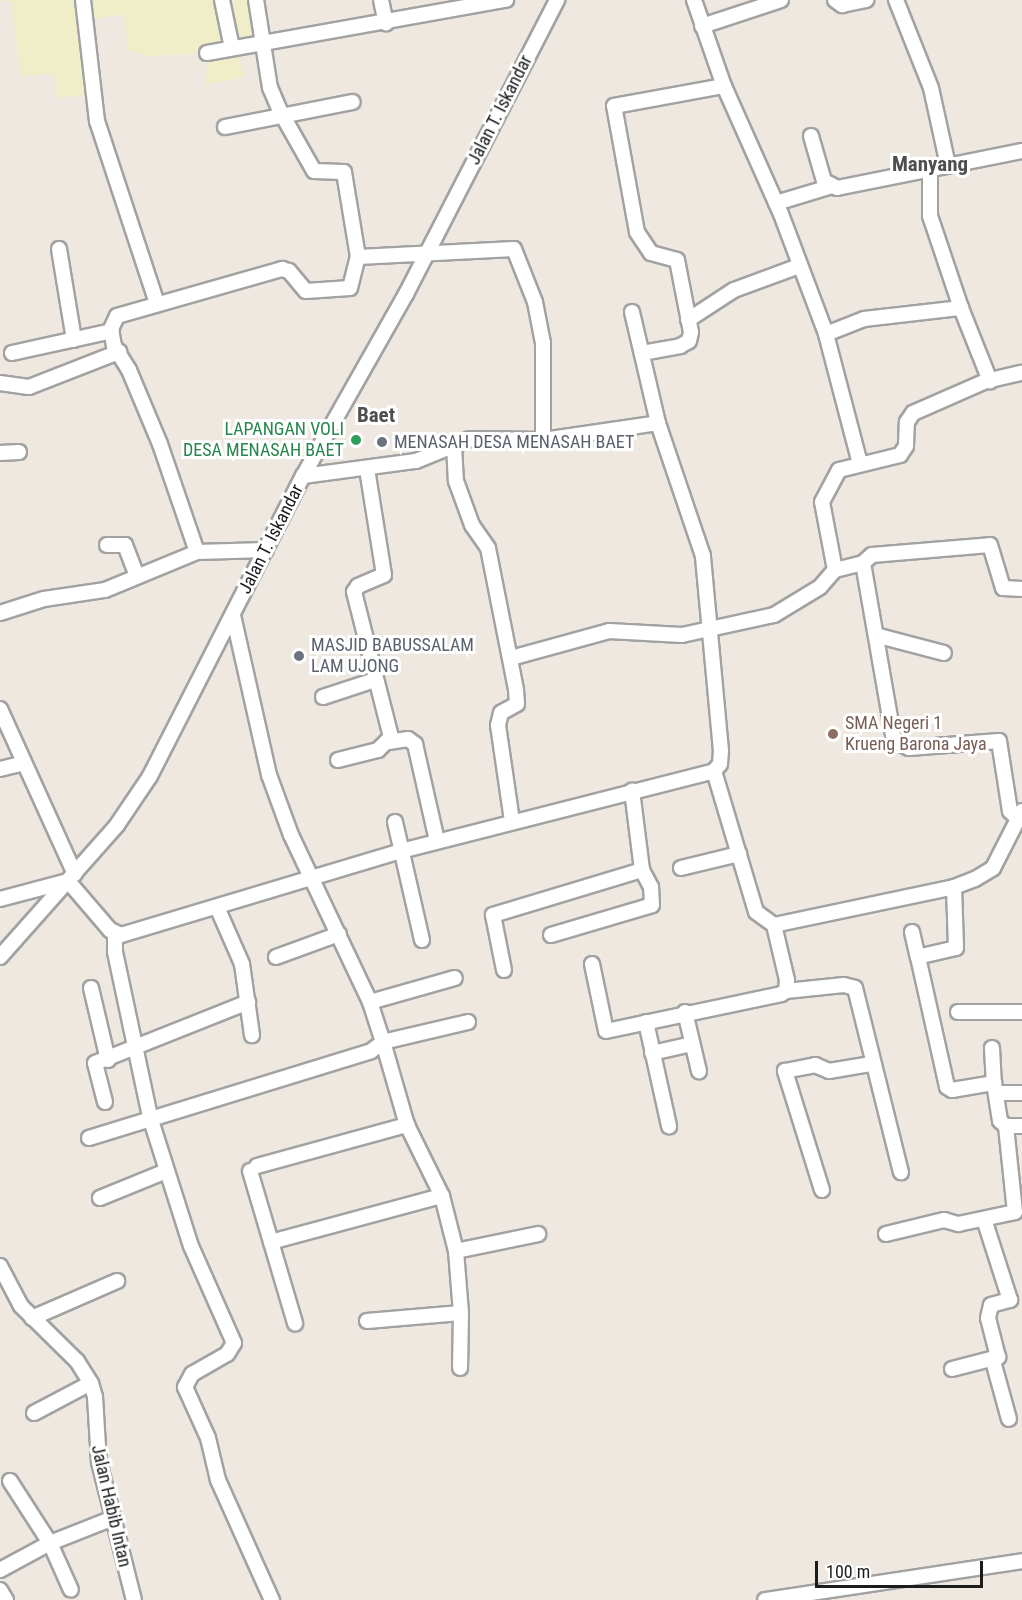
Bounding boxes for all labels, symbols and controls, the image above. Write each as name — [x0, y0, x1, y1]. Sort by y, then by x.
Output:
street label: Jalan T. Iskandar — [463, 51, 537, 169]
district label: Manyang — [892, 151, 968, 177]
district label: Baet — [357, 402, 395, 428]
place label: LAPANGAN VOLI DESA MENASAH BAET — [183, 419, 344, 462]
place label: MENASAH DESA MENASAH BAET — [394, 431, 634, 453]
marker: LAPANGAN VOLI DESA MENASAH BAET — [349, 433, 363, 447]
marker: MENASAH DESA MENASAH BAET — [375, 435, 389, 449]
street label: Jalan T. Iskandar — [234, 480, 308, 598]
place label: MASJID BABUSSALAM LAM UJONG — [311, 635, 474, 678]
marker: MASJID BABUSSALAM LAM UJONG — [292, 649, 306, 663]
place label: SMA Negeri 1 Krueng Barona Jaya — [845, 713, 987, 756]
marker: SMA Negeri 1 Krueng Barona Jaya — [826, 727, 840, 741]
street label: Jalan Habib Intan — [86, 1443, 136, 1569]
scale bar — [818, 1549, 986, 1587]
text: 100 m — [826, 1561, 870, 1582]

